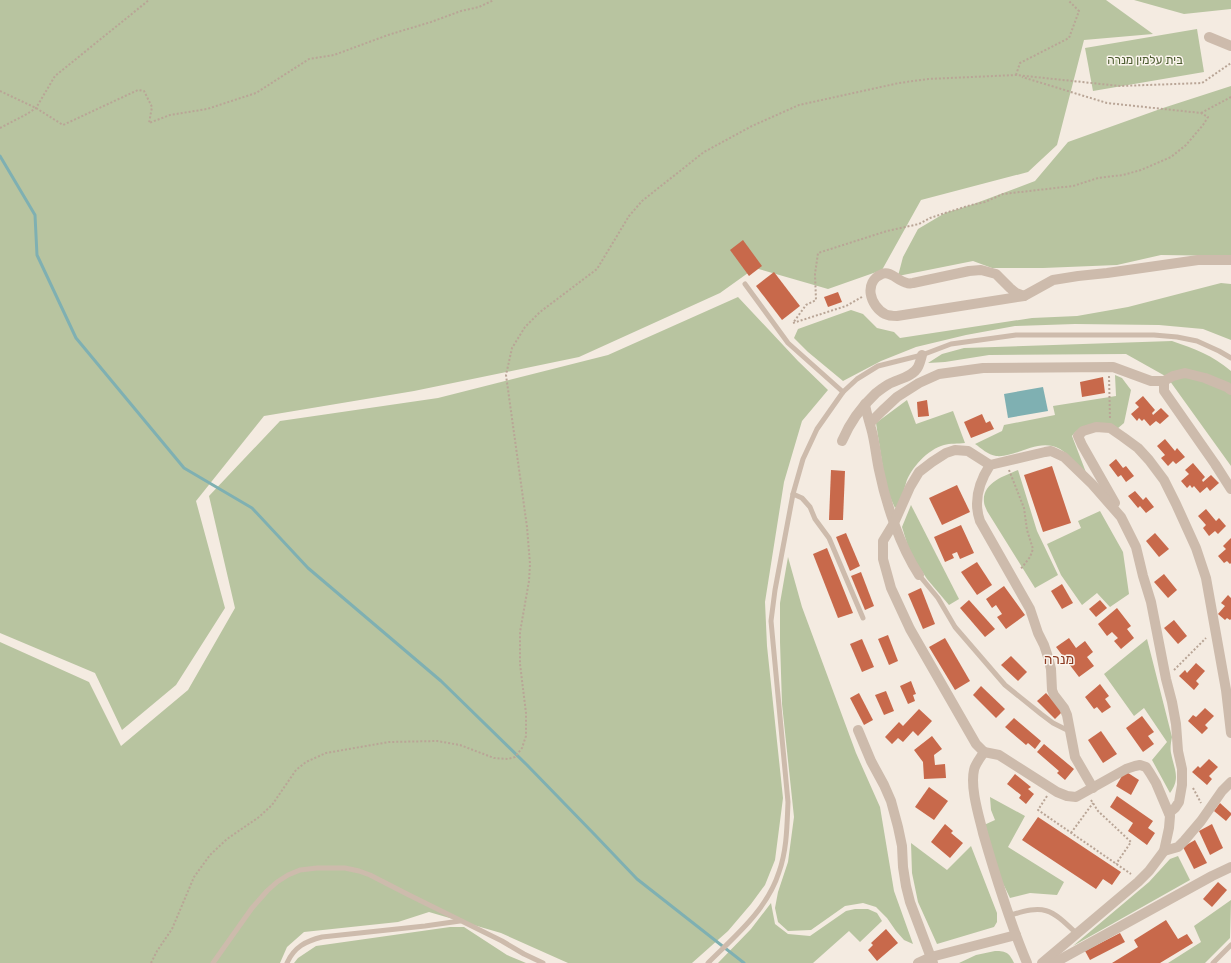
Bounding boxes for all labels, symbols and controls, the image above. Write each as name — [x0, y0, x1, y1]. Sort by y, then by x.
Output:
park label: בית עלמין מנרה — [1107, 53, 1183, 67]
district label: מנרה — [1044, 651, 1074, 668]

